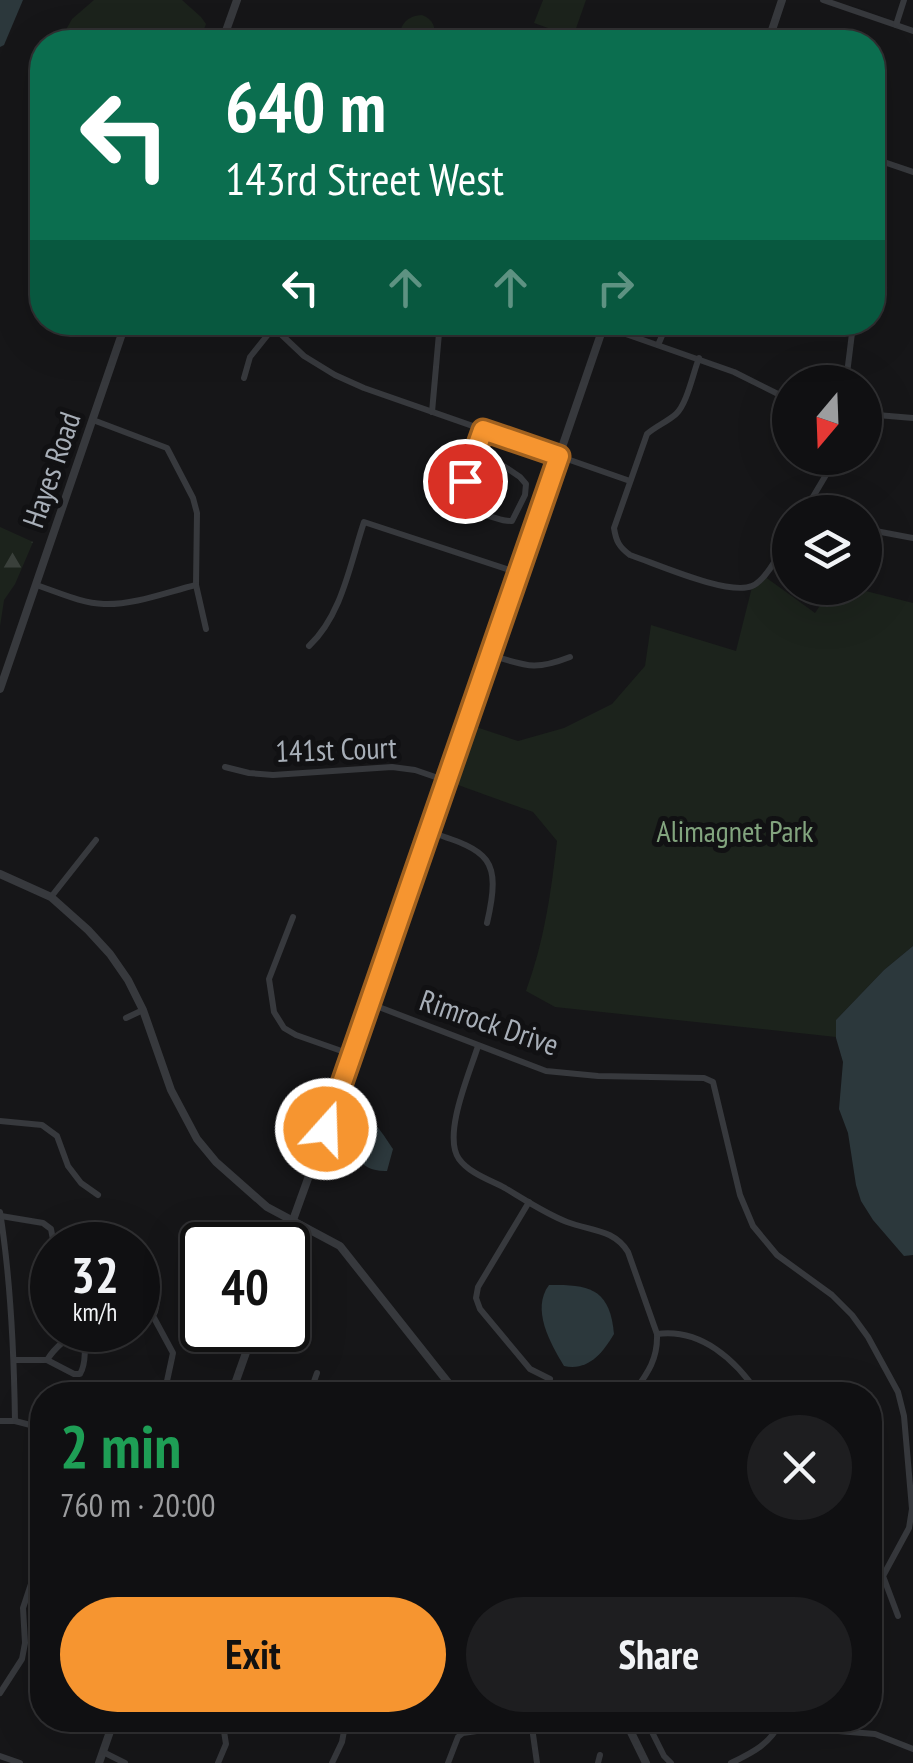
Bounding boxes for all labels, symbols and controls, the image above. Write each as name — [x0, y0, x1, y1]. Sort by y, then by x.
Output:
text: 640 m — [225, 61, 386, 151]
icon: left — [60, 70, 190, 200]
text: 143rd Street West — [225, 149, 504, 207]
icon: left — [273, 260, 328, 315]
icon: ahead — [378, 260, 433, 315]
icon: ahead — [483, 260, 538, 315]
icon: right — [588, 260, 643, 315]
north arrow — [772, 365, 882, 475]
map controls — [772, 365, 882, 605]
street label: Hayes Road — [13, 407, 88, 532]
pin — [423, 439, 508, 524]
icon: arrive — [438, 454, 493, 509]
button: layers — [772, 495, 882, 605]
street label: 141st Court — [275, 727, 398, 770]
park label: Alimagnet Park — [657, 811, 814, 850]
street label: Rimrock Drive — [415, 980, 564, 1063]
position arrow — [274, 1077, 378, 1181]
speed limit sign: 40 — [180, 1222, 310, 1352]
text: 32 — [71, 1242, 119, 1307]
text: km/h — [73, 1296, 117, 1328]
text: 2 min — [60, 1407, 181, 1485]
button: close — [747, 1415, 852, 1520]
text: 760 m · 20:00 — [60, 1484, 215, 1526]
button: Exit — [60, 1597, 446, 1712]
button: Share — [466, 1597, 852, 1712]

